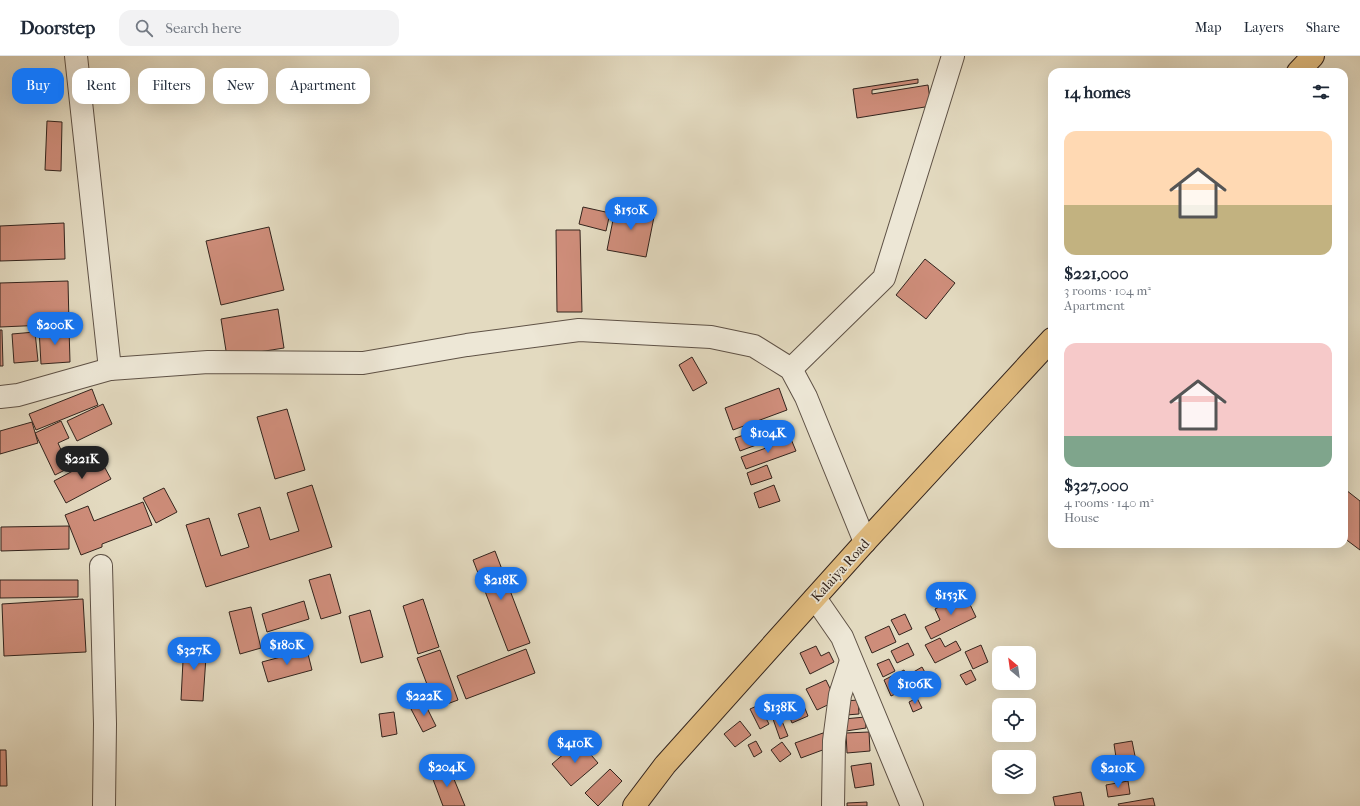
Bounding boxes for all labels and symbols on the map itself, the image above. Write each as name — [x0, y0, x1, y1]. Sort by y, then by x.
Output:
pin: $150K — [603, 197, 659, 231]
pin: $200K — [27, 312, 83, 346]
pin: $104K — [740, 420, 796, 454]
pin: $221K — [54, 446, 110, 480]
street label: Kalaiya Road — [808, 535, 873, 605]
pin: $218K — [473, 567, 529, 601]
pin: $153K — [923, 582, 979, 616]
pin: $180K — [259, 632, 315, 666]
pin: $327K — [166, 637, 222, 671]
north arrow — [992, 646, 1036, 690]
pin: $106K — [887, 671, 943, 705]
pin: $222K — [396, 683, 452, 717]
pin: $138K — [752, 694, 808, 728]
pin: $410K — [547, 730, 603, 764]
pin: $204K — [419, 754, 475, 788]
pin: $210K — [1090, 755, 1146, 789]

